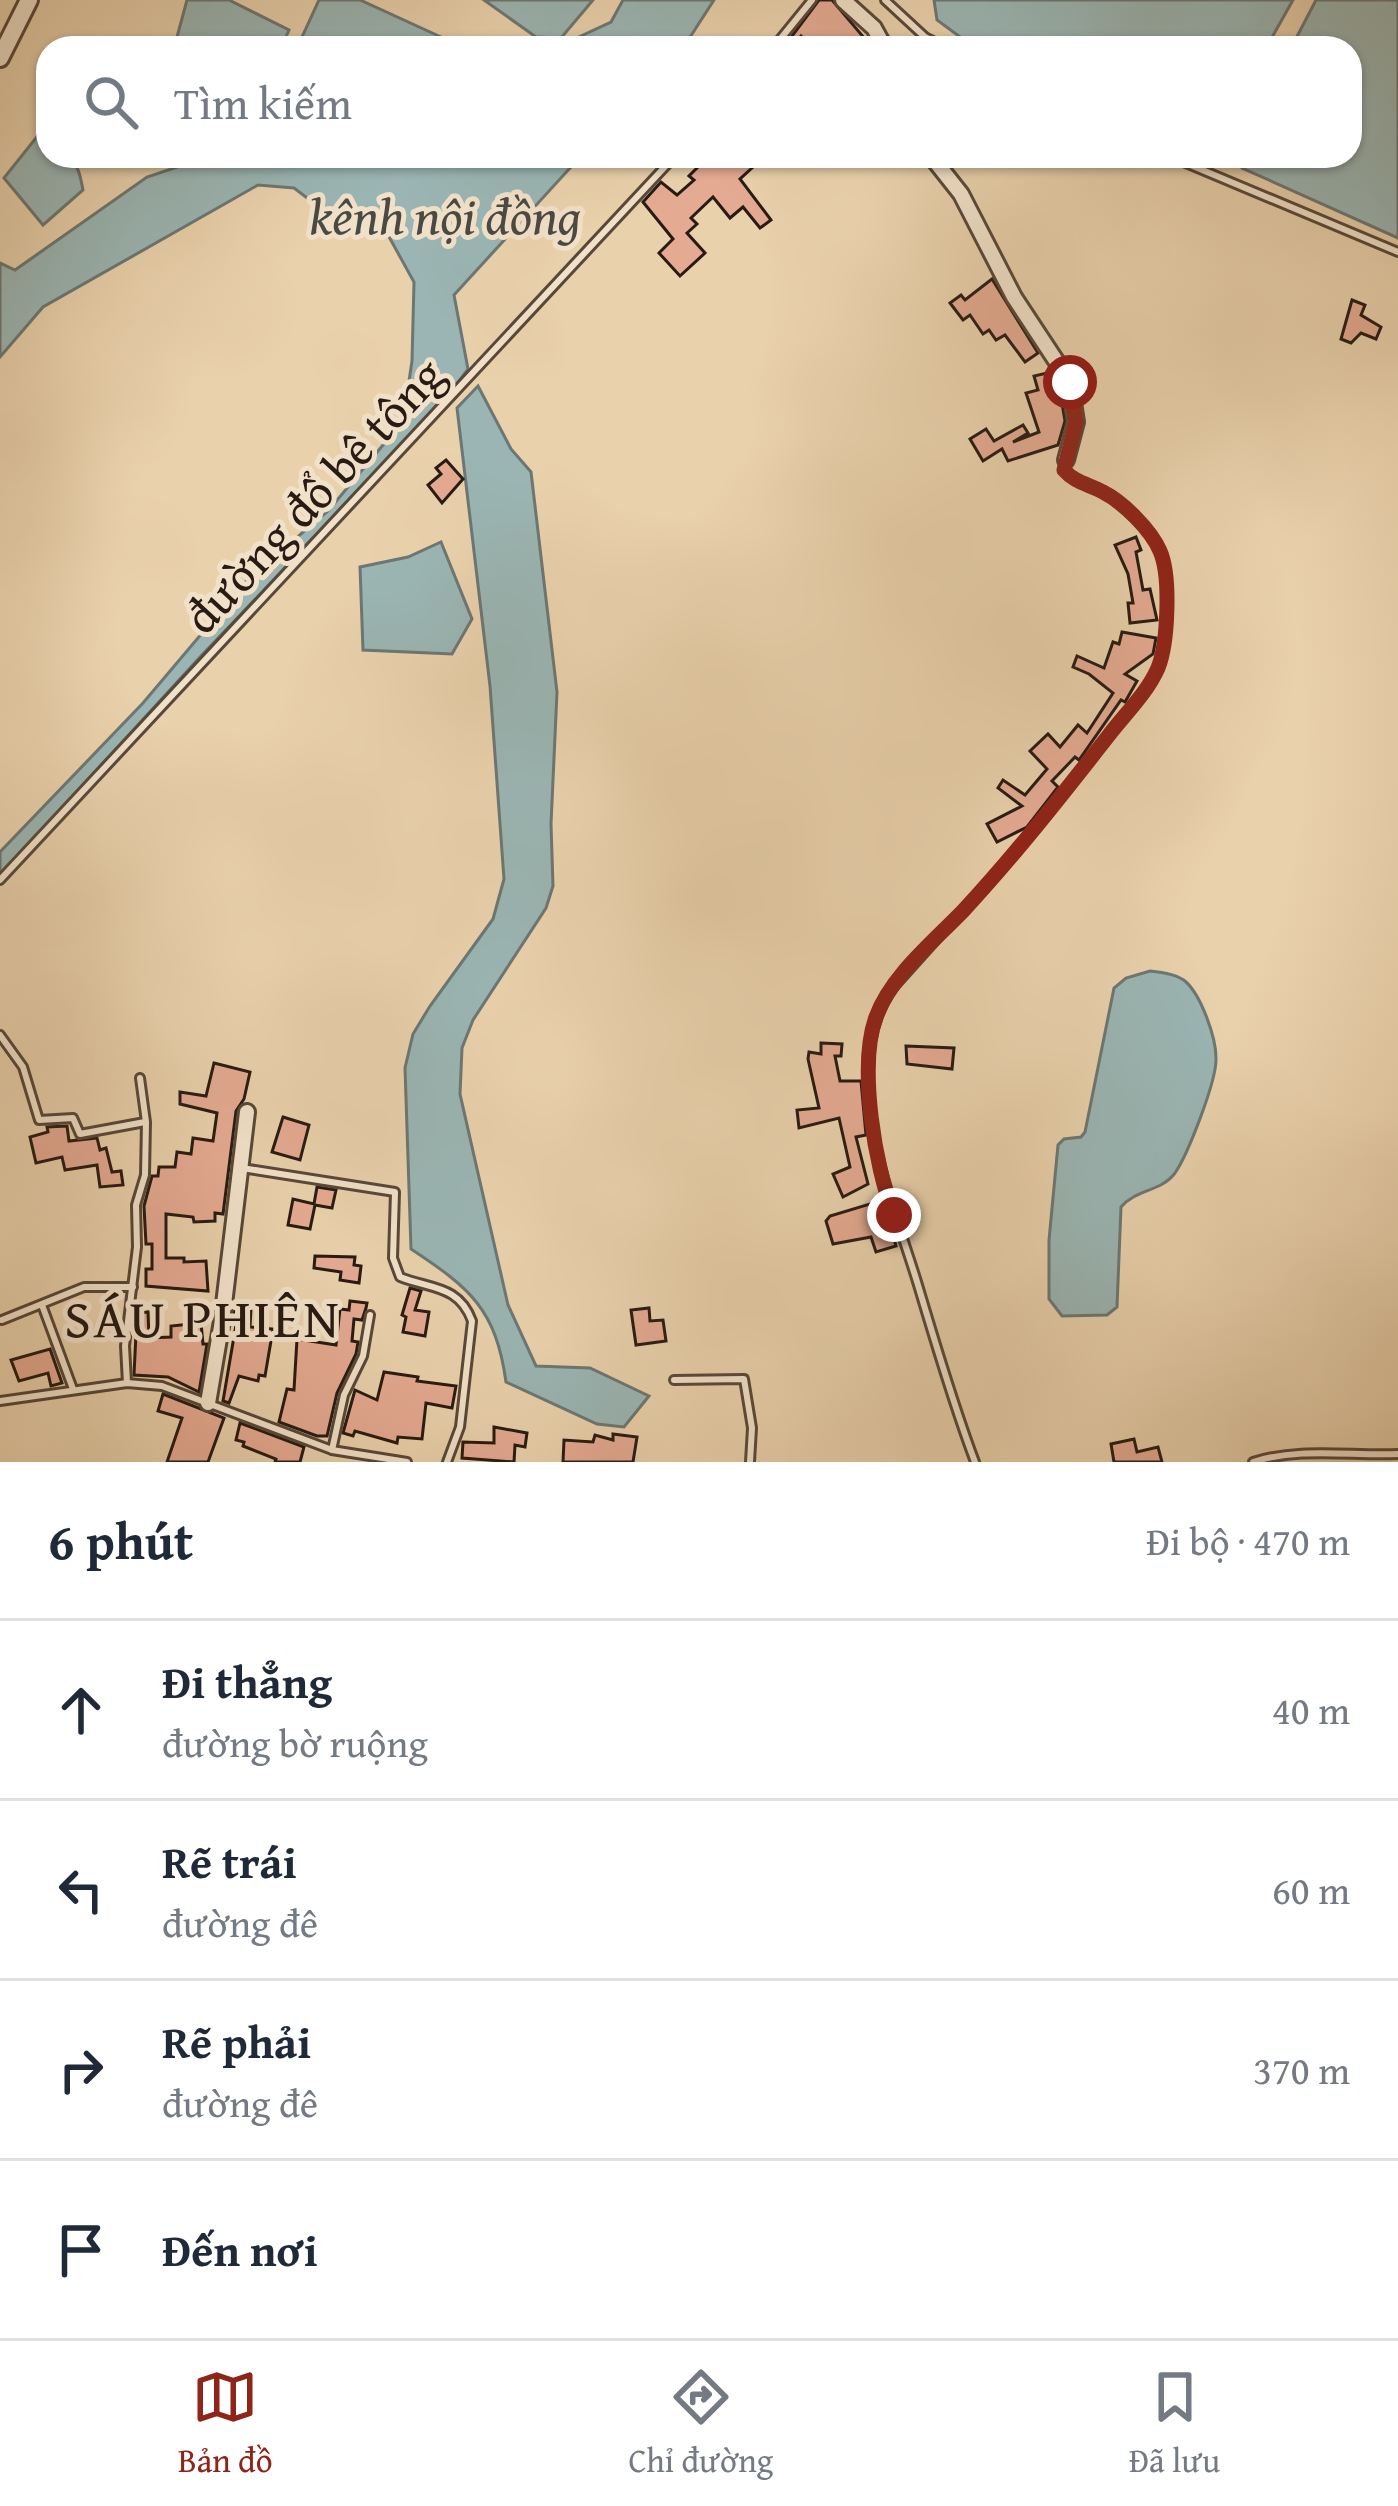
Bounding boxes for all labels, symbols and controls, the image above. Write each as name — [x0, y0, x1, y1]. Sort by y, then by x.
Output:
search box — [36, 36, 1362, 168]
icon: search — [78, 69, 144, 135]
text: Tìm kiếm — [174, 70, 352, 135]
water label: kênh nội đồng — [309, 178, 581, 253]
street label: đường đổ bê tông — [166, 341, 460, 649]
route start — [1043, 355, 1097, 409]
route end — [867, 1188, 921, 1242]
district label: SÁU PHIÊN — [64, 1278, 342, 1357]
text: 6 phút — [48, 1503, 193, 1578]
text: Đi bộ · 470 m — [1146, 1512, 1350, 1569]
text: Đi thẳng — [162, 1649, 332, 1714]
icon: ahead — [48, 1677, 114, 1743]
text: 40 m — [1272, 1681, 1350, 1738]
text: đường bờ ruộng — [162, 1714, 428, 1771]
text: Rẽ trái — [162, 1829, 297, 1894]
icon: left — [48, 1857, 114, 1923]
text: 60 m — [1272, 1861, 1350, 1918]
text: đường đê — [162, 1894, 318, 1951]
text: Rẽ phải — [162, 2009, 311, 2074]
icon: right — [48, 2037, 114, 2103]
text: 370 m — [1253, 2041, 1350, 2098]
text: đường đê — [162, 2074, 318, 2131]
icon: arrive — [48, 2217, 114, 2283]
text: Đến nơi — [162, 2217, 318, 2282]
tab: Bản đồ — [178, 2364, 273, 2484]
tab: Chỉ đường — [628, 2364, 773, 2484]
tab: Đã lưu — [1129, 2364, 1220, 2484]

